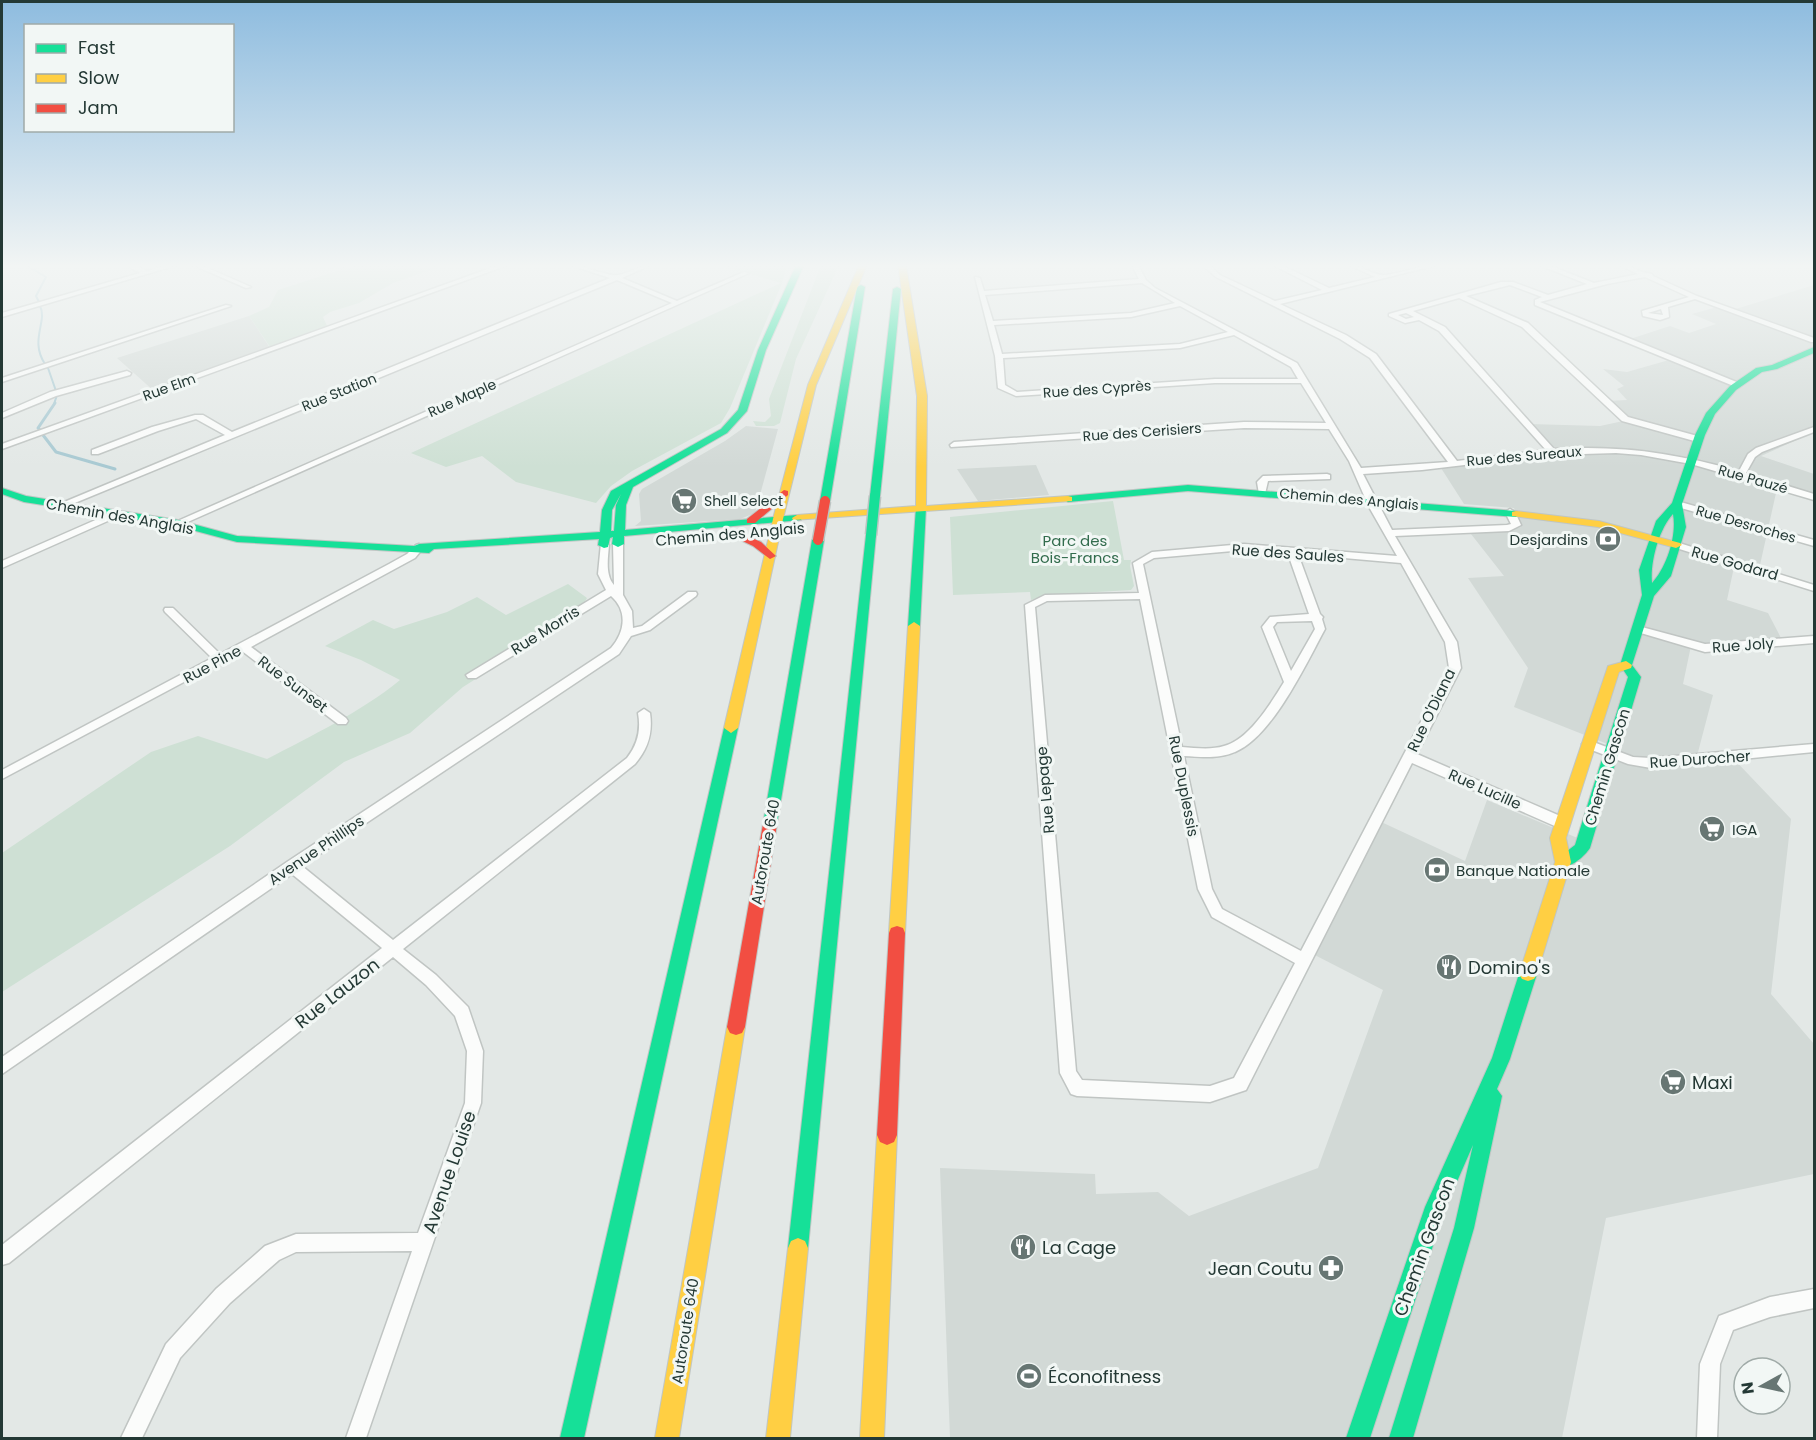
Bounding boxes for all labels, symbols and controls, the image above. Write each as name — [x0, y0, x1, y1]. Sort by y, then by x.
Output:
legend — [24, 24, 234, 132]
text: Fast — [78, 35, 115, 60]
text: Slow — [78, 65, 120, 90]
text: Jam — [78, 95, 118, 120]
street label: Rue Elm — [140, 368, 198, 406]
street label: Rue Station — [299, 368, 379, 416]
street label: Rue Maple — [425, 374, 500, 422]
street label: Rue des Cyprès — [1042, 375, 1152, 403]
street label: Rue des Cerisiers — [1082, 418, 1202, 446]
street label: Rue des Sureaux — [1466, 441, 1583, 471]
street label: Rue Pauzé — [1716, 460, 1790, 499]
street label: Chemin des Anglais — [1279, 483, 1419, 515]
supermarket icon: Shell Select — [669, 486, 699, 516]
place label: Shell Select — [704, 491, 783, 511]
street label: Chemin des Anglais — [44, 493, 196, 539]
street label: Rue Desroches — [1694, 500, 1798, 548]
street label: Chemin des Anglais — [655, 517, 806, 551]
bank icon: Desjardins — [1593, 524, 1623, 554]
place label: Desjardins — [1510, 529, 1588, 550]
park label: Parc des Bois-Francs — [1031, 530, 1119, 568]
street label: Rue des Saules — [1231, 539, 1345, 567]
street label: Rue Godard — [1689, 541, 1781, 585]
street label: Rue Morris — [507, 601, 583, 659]
street label: Rue Joly — [1711, 632, 1775, 658]
street label: Rue Pine — [179, 640, 245, 688]
street label: Rue Sunset — [254, 651, 332, 717]
street label: Rue O'Diana — [1402, 665, 1460, 755]
street label: Chemin Gascon — [1579, 706, 1635, 828]
street label: Rue Duplessis — [1164, 734, 1204, 838]
street label: Rue Lepage — [1031, 745, 1059, 835]
street label: Rue Durocher — [1649, 745, 1752, 773]
street label: Rue Lucille — [1445, 764, 1525, 814]
street label: Autoroute 640 — [745, 798, 785, 906]
street label: Avenue Phillips — [264, 810, 368, 890]
supermarket icon: IGA — [1697, 814, 1727, 844]
place label: IGA — [1732, 819, 1757, 840]
bank icon: Banque Nationale — [1422, 855, 1452, 885]
place label: Banque Nationale — [1456, 860, 1590, 881]
street label: Rue Lauzon — [289, 952, 385, 1034]
restaurant icon: Domino's — [1434, 952, 1464, 982]
place label: Domino's — [1468, 955, 1551, 980]
supermarket icon: Maxi — [1658, 1067, 1688, 1097]
place label: Maxi — [1692, 1070, 1733, 1095]
street label: Avenue Louise — [416, 1107, 482, 1237]
street label: Chemin Gascon — [1387, 1174, 1461, 1320]
restaurant icon: La Cage — [1008, 1232, 1038, 1262]
place label: La Cage — [1042, 1235, 1116, 1260]
pharmacy icon: Jean Coutu — [1316, 1253, 1346, 1283]
place label: Jean Coutu — [1208, 1256, 1312, 1281]
street label: Autoroute 640 — [666, 1277, 704, 1385]
north arrow — [1732, 1356, 1792, 1416]
sports icon: Éconofitness — [1014, 1361, 1044, 1391]
place label: Éconofitness — [1048, 1364, 1161, 1389]
text: N — [1735, 1380, 1760, 1396]

